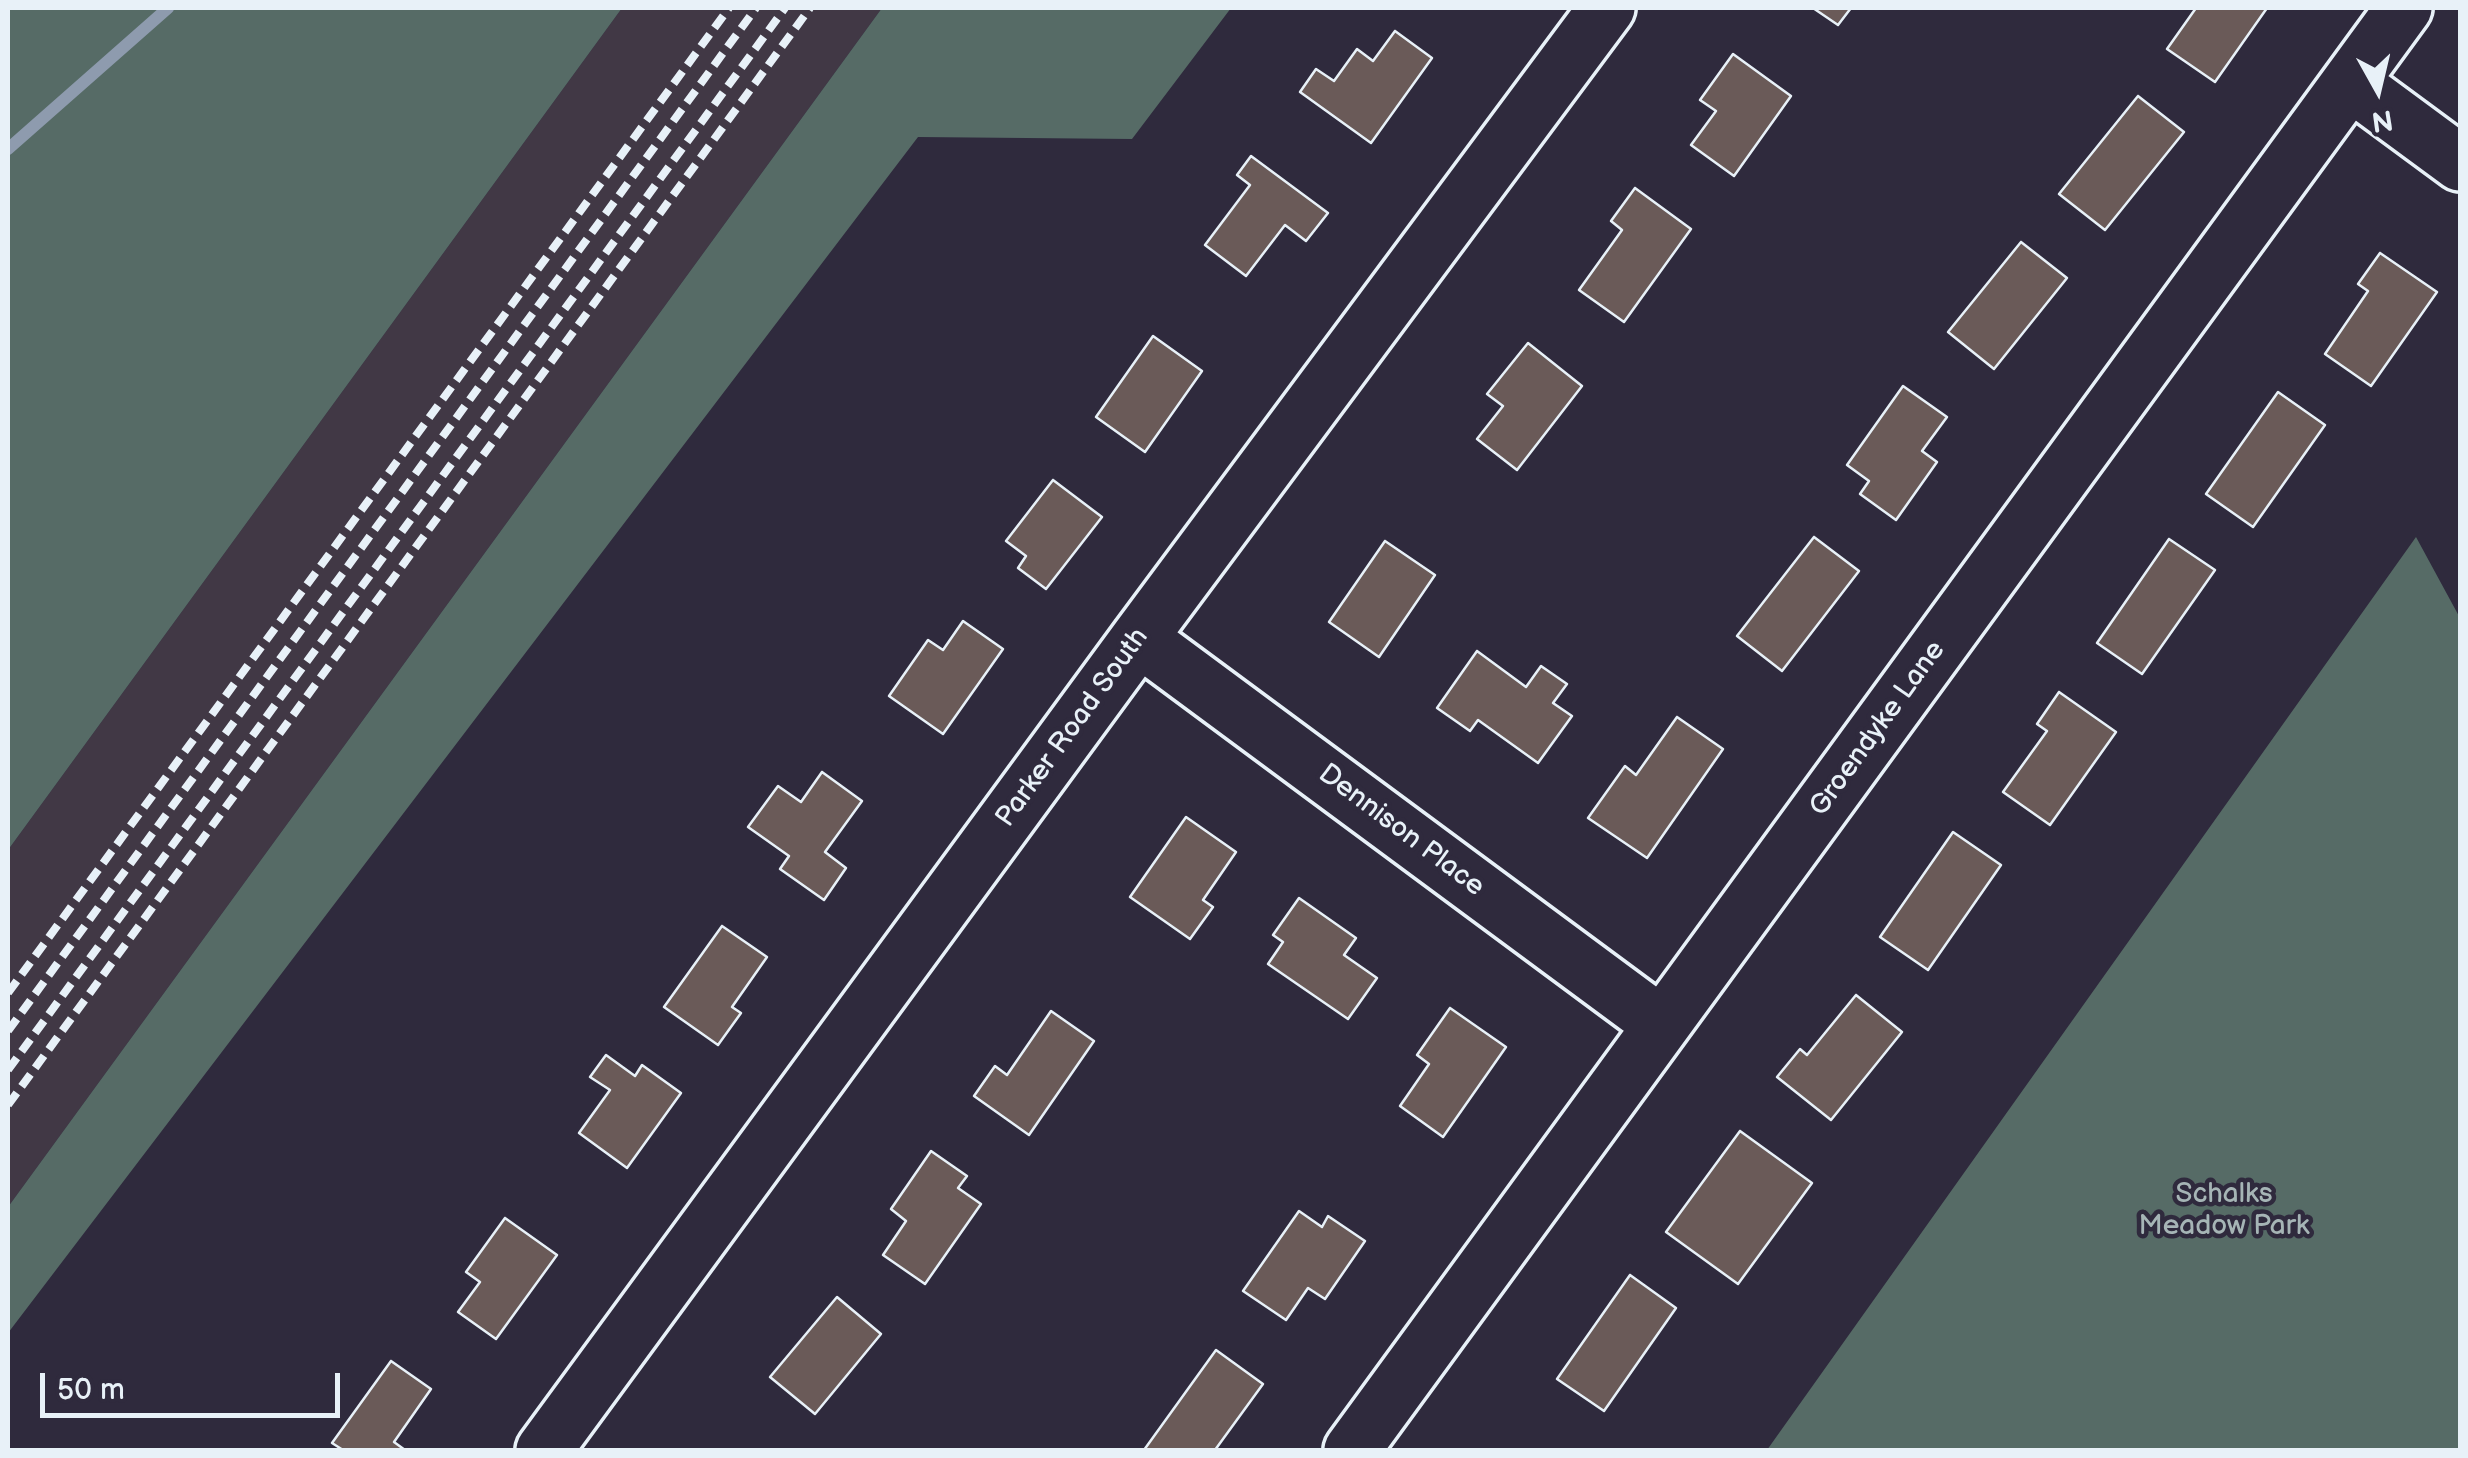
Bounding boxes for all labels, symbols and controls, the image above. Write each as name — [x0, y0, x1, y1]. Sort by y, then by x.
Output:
north arrow — [2328, 40, 2428, 140]
text: N — [2370, 102, 2395, 138]
street label: Parker Road South — [990, 622, 1156, 834]
street label: Groendyke Lane — [1803, 635, 1953, 823]
street label: Dennison Place — [1311, 758, 1491, 904]
park label: Schalks Meadow Park — [2139, 1178, 2309, 1244]
scale bar — [45, 1353, 345, 1415]
text: 50 m — [57, 1372, 125, 1408]

